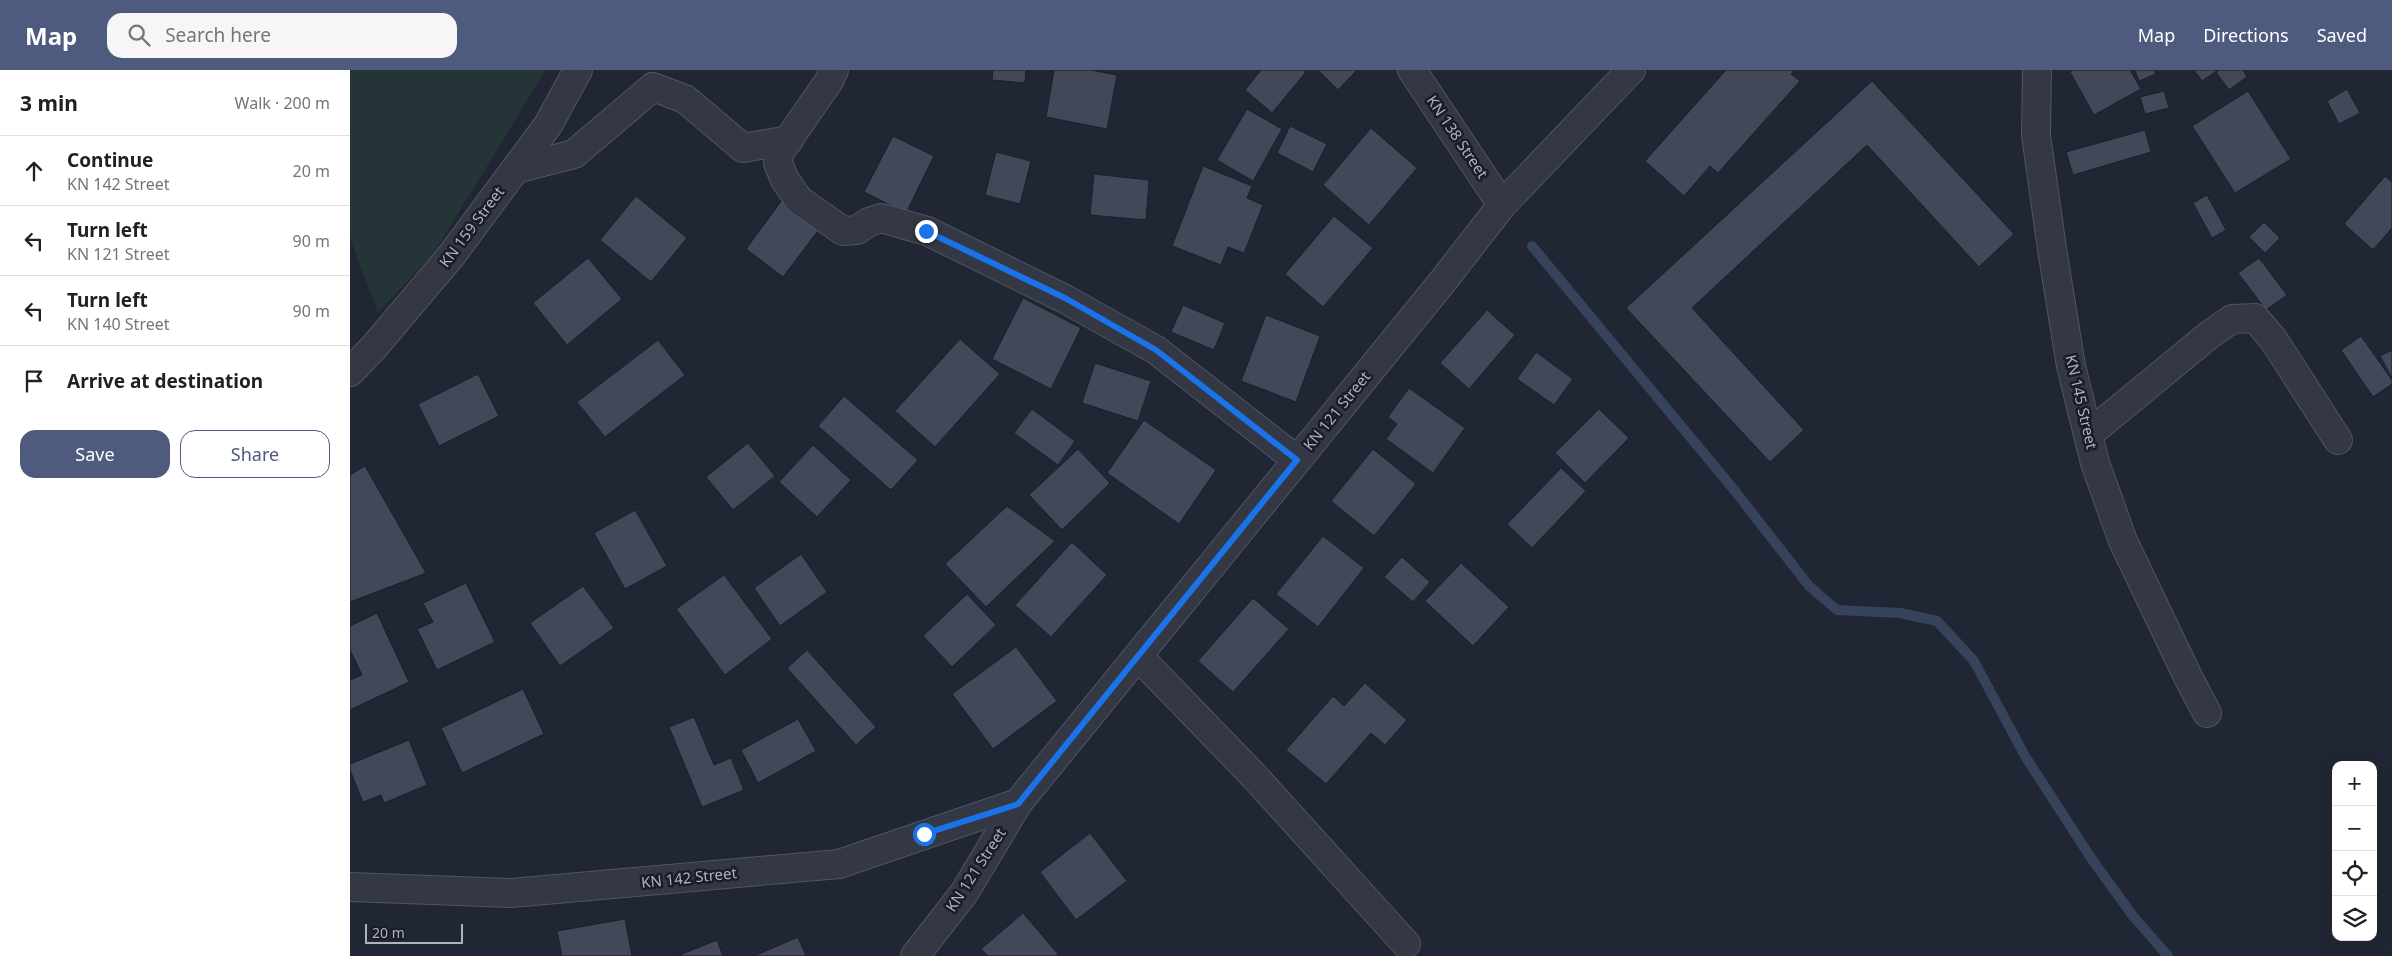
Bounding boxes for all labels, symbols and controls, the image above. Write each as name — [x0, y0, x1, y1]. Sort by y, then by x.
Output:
search box — [107, 13, 457, 58]
text: Map — [25, 19, 77, 52]
icon: search — [125, 21, 153, 49]
text: Search here — [165, 22, 271, 48]
text: Map — [2138, 23, 2175, 47]
text: Directions — [2203, 23, 2289, 47]
text: Saved — [2317, 23, 2367, 47]
text: 3 min — [20, 89, 78, 117]
street label: KN 138 Street — [1423, 91, 1493, 182]
text: Walk · 200 m — [235, 92, 330, 114]
text: Continue — [67, 147, 153, 173]
icon: ahead — [20, 157, 48, 185]
text: 20 m — [293, 160, 330, 182]
text: KN 142 Street — [67, 173, 170, 195]
street label: KN 159 Street — [434, 182, 508, 271]
text: Turn left — [67, 217, 148, 243]
route end — [915, 220, 938, 243]
icon: left — [20, 227, 48, 255]
text: 90 m — [293, 230, 330, 252]
text: KN 121 Street — [67, 243, 170, 265]
text: Turn left — [67, 287, 148, 313]
icon: left — [20, 297, 48, 325]
text: 90 m — [293, 300, 330, 322]
text: KN 140 Street — [67, 313, 170, 335]
street label: KN 145 Street — [2061, 353, 2103, 451]
street label: KN 121 Street — [1298, 366, 1375, 454]
icon: arrive — [20, 367, 48, 395]
text: Arrive at destination — [67, 368, 263, 394]
button: Save — [20, 430, 170, 478]
button: Share — [180, 430, 330, 478]
map controls — [2332, 761, 2377, 941]
button: + — [2332, 761, 2377, 806]
button: − — [2332, 806, 2377, 851]
route start — [913, 823, 936, 846]
street label: KN 121 Street — [941, 823, 1010, 915]
button: locate — [2332, 851, 2377, 896]
street label: KN 142 Street — [640, 862, 738, 892]
button: layers — [2332, 896, 2377, 941]
scale bar — [365, 921, 462, 944]
text: 20 m — [372, 923, 405, 942]

